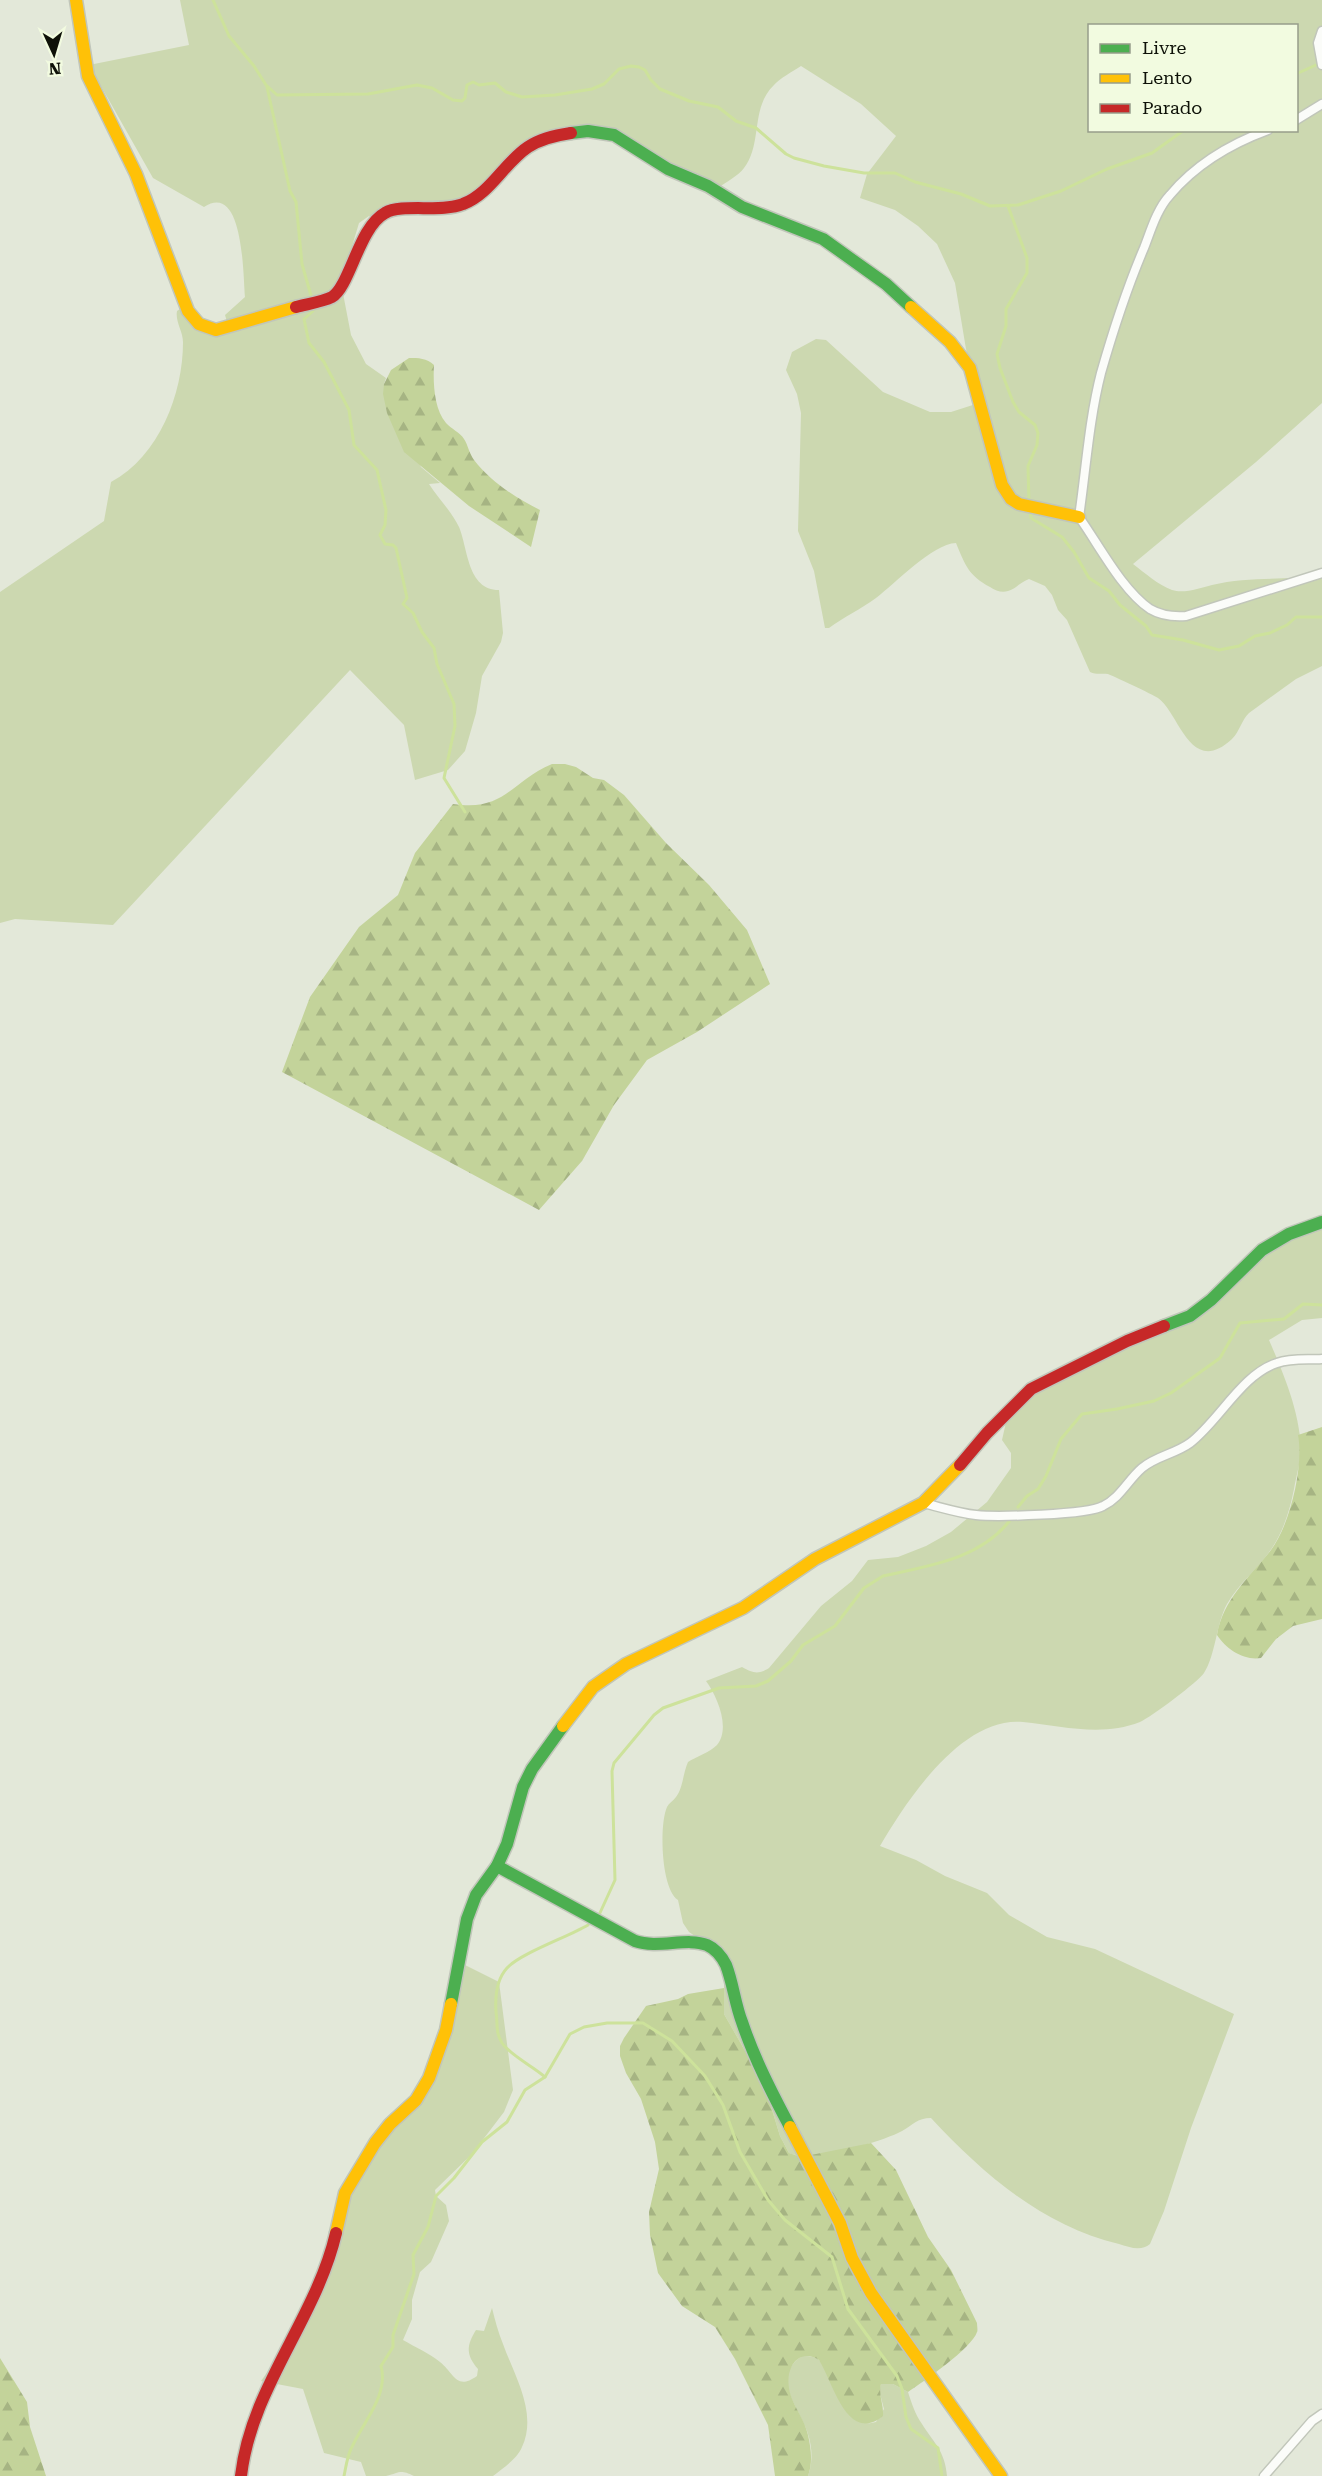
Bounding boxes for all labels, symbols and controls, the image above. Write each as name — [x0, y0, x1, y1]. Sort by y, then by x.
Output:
north arrow — [24, 24, 84, 84]
legend — [1088, 24, 1298, 132]
text: Livre — [1142, 37, 1187, 58]
text: N — [48, 59, 62, 78]
text: Lento — [1142, 67, 1192, 88]
text: Parado — [1142, 97, 1202, 118]

